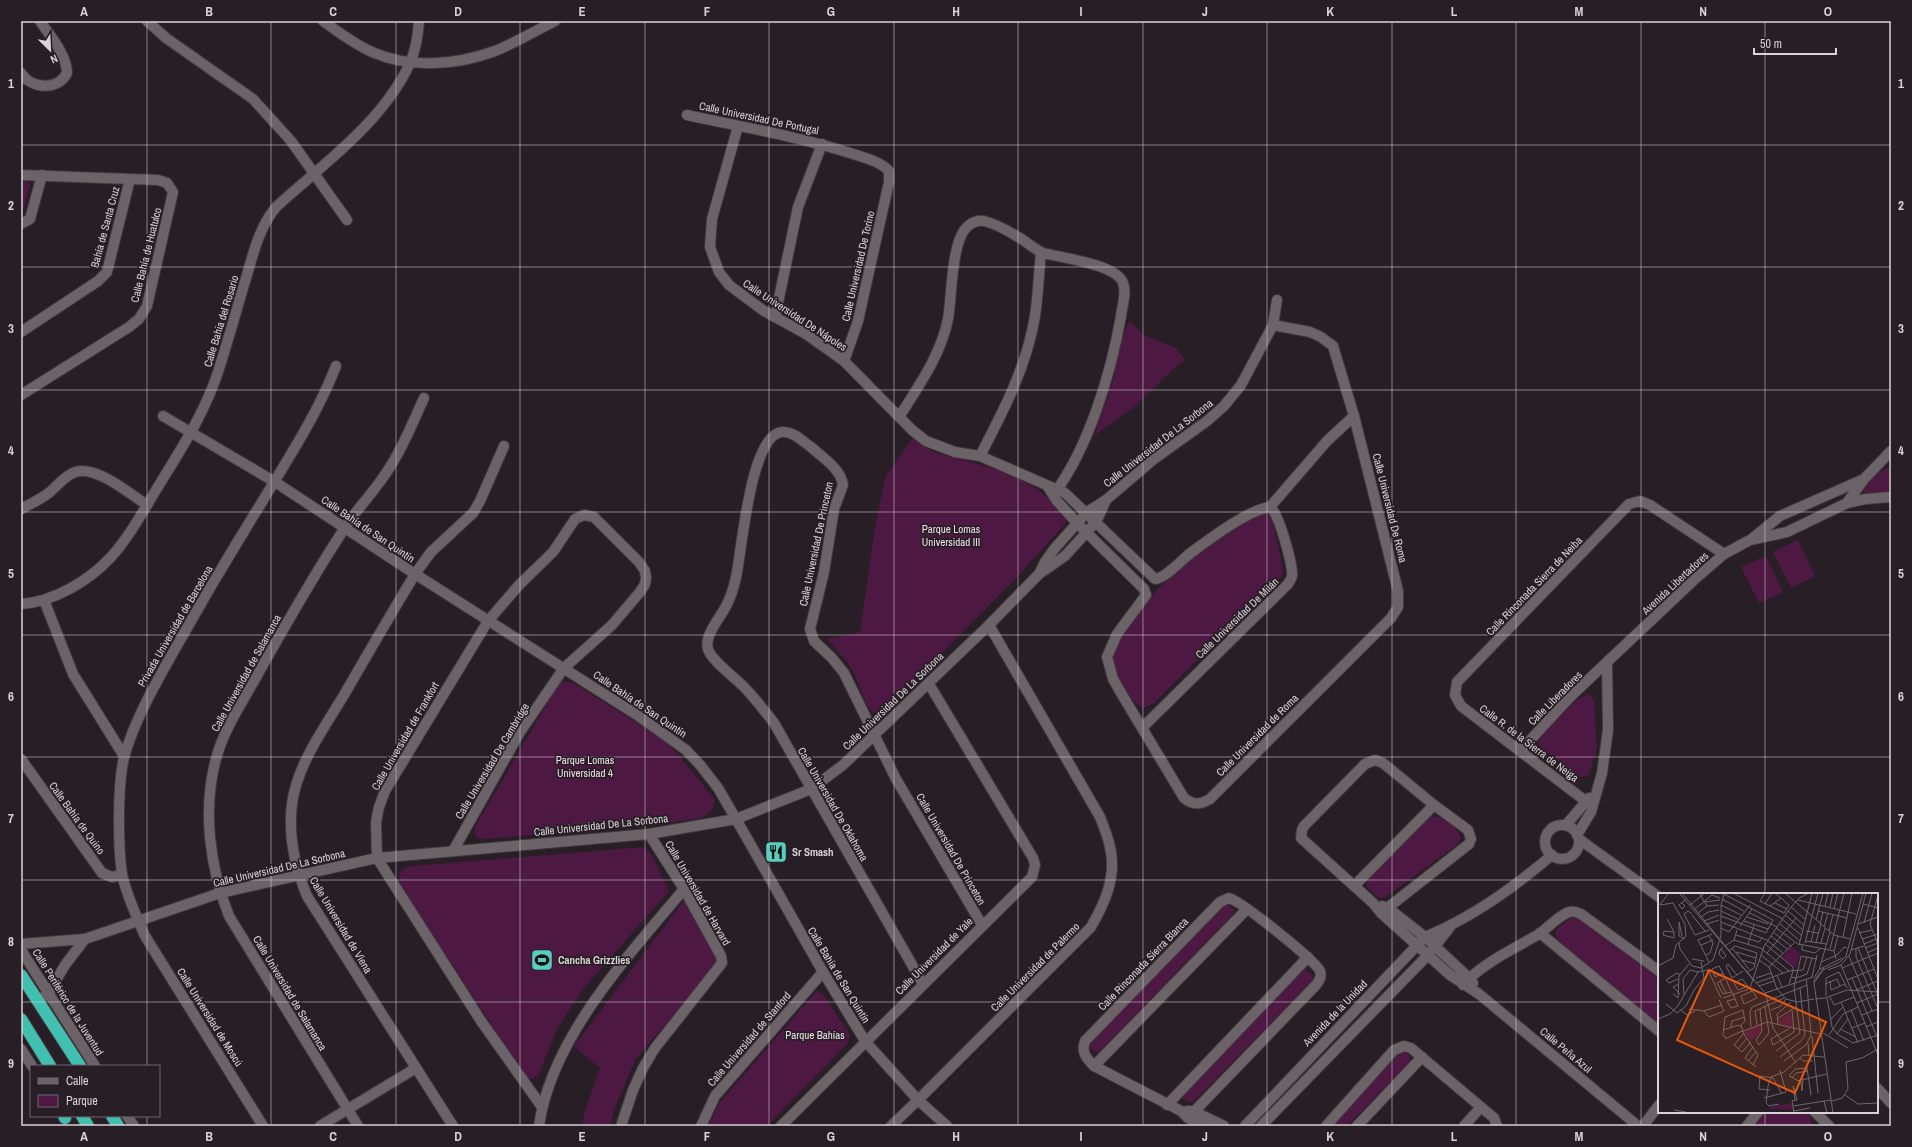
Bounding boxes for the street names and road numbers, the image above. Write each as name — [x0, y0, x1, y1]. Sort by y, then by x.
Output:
street label: Calle Universidad De Portugal — [698, 98, 820, 138]
street label: Bahía de Santa Cruz — [87, 184, 123, 269]
street label: Calle Bahía de Huatulco — [127, 206, 165, 304]
street label: Calle Universidad De Torino — [838, 209, 878, 323]
street label: Calle Bahia del Rosario — [200, 273, 242, 369]
street label: Calle Universidad De Nápoles — [740, 276, 850, 354]
street label: Calle Universidad De La Sorbona — [1101, 396, 1215, 490]
street label: Calle Universidad De Roma — [1370, 452, 1410, 564]
street label: Calle Universidad De Princeton — [796, 481, 836, 607]
street label: Calle Bahía de San Quintín — [319, 492, 417, 566]
street label: Calle Rinconada Sierra de Neiba — [1483, 533, 1585, 639]
street label: Avenida Libertadores — [1638, 548, 1712, 618]
street label: Privada Universidad de Barcelona — [134, 563, 216, 689]
street label: Calle Universidad De Milán — [1192, 575, 1282, 661]
street label: Calle Universidad de Salamanca — [208, 612, 284, 734]
street label: Calle Universidad De La Sorbona — [840, 649, 946, 753]
street label: Calle Bahía de San Quintín — [591, 667, 689, 741]
street label: Calle Liberadores — [1525, 668, 1585, 728]
street label: Calle Universidad de Frankfort — [368, 679, 442, 793]
street label: Calle Universidad de Roma — [1213, 691, 1301, 779]
street label: Calle Universidad De Cambridge — [452, 700, 532, 822]
street label: Calle R. de la Sierra de Neiga — [1477, 701, 1581, 785]
street label: Calle Universidad De Oklahoma — [795, 744, 871, 864]
street label: Calle Bahía de Quino — [46, 779, 108, 857]
street label: Calle Universidad De Princeton — [913, 791, 989, 907]
street label: Calle Universidad De La Sorbona — [533, 811, 669, 839]
street label: Calle Universidad de Harvard — [662, 838, 734, 948]
street label: Calle Universidad De La Sorbona — [212, 846, 346, 890]
street label: Calle Universidad de Viena — [307, 874, 375, 976]
street label: Calle Universidad de Yale — [892, 914, 976, 998]
street label: Calle Rinconada Sierra Blanca — [1095, 915, 1191, 1013]
street label: Calle Universidad de Palermo — [988, 920, 1082, 1014]
street label: Calle Bahía de San Quintín — [805, 924, 873, 1026]
street label: Calle Universidad de Salamanca — [250, 933, 330, 1053]
street label: Calle Periférico de la Juventud — [29, 946, 107, 1058]
street label: Calle Universidad de Moscú — [174, 965, 246, 1069]
street label: Avenida de la Unidad — [1299, 977, 1370, 1050]
street label: Calle Universidad de Stanford — [704, 989, 794, 1089]
street label: Calle Peña Azul — [1537, 1024, 1595, 1076]

